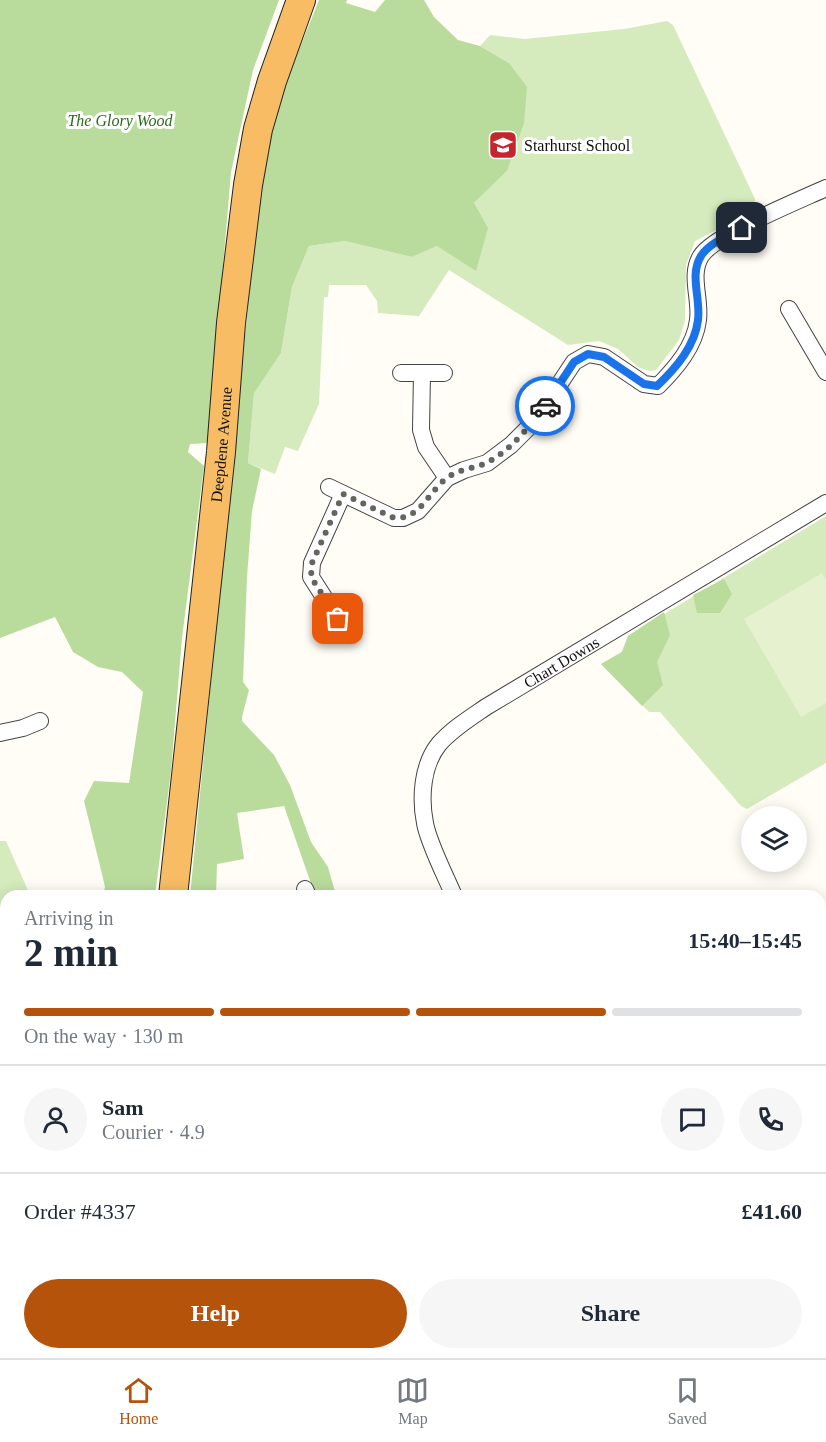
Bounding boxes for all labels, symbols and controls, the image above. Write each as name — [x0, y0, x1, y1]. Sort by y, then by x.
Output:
park label: The Glory Wood — [67, 112, 174, 130]
school or university icon: Starhurst School — [487, 129, 519, 161]
place label: Starhurst School — [524, 137, 631, 154]
pin — [716, 202, 767, 253]
icon: home — [725, 211, 758, 244]
courier — [515, 376, 575, 436]
street label: Deepdene Avenue — [207, 386, 235, 503]
icon: car — [529, 390, 562, 423]
pin — [312, 593, 363, 644]
icon: bag — [321, 602, 354, 635]
street label: Chart Downs — [520, 633, 602, 691]
map controls — [741, 806, 807, 872]
button: layers — [741, 806, 807, 872]
text: Arriving in — [24, 907, 113, 929]
text: 15:40–15:45 — [688, 928, 802, 953]
text: 2 min — [24, 931, 118, 974]
text: On the way · 130 m — [24, 1025, 183, 1047]
button: person — [24, 1088, 87, 1151]
button: chat — [661, 1088, 724, 1151]
button: phone — [739, 1088, 802, 1151]
text: Sam — [102, 1095, 144, 1120]
text: Courier · 4.9 — [102, 1121, 205, 1143]
text: Order #4337 — [24, 1199, 136, 1224]
text: £41.60 — [742, 1199, 802, 1224]
button: Help — [24, 1279, 407, 1348]
button: Share — [419, 1279, 802, 1348]
tab: Home — [119, 1374, 158, 1428]
tab: Map — [396, 1374, 429, 1428]
tab: Saved — [668, 1374, 707, 1428]

